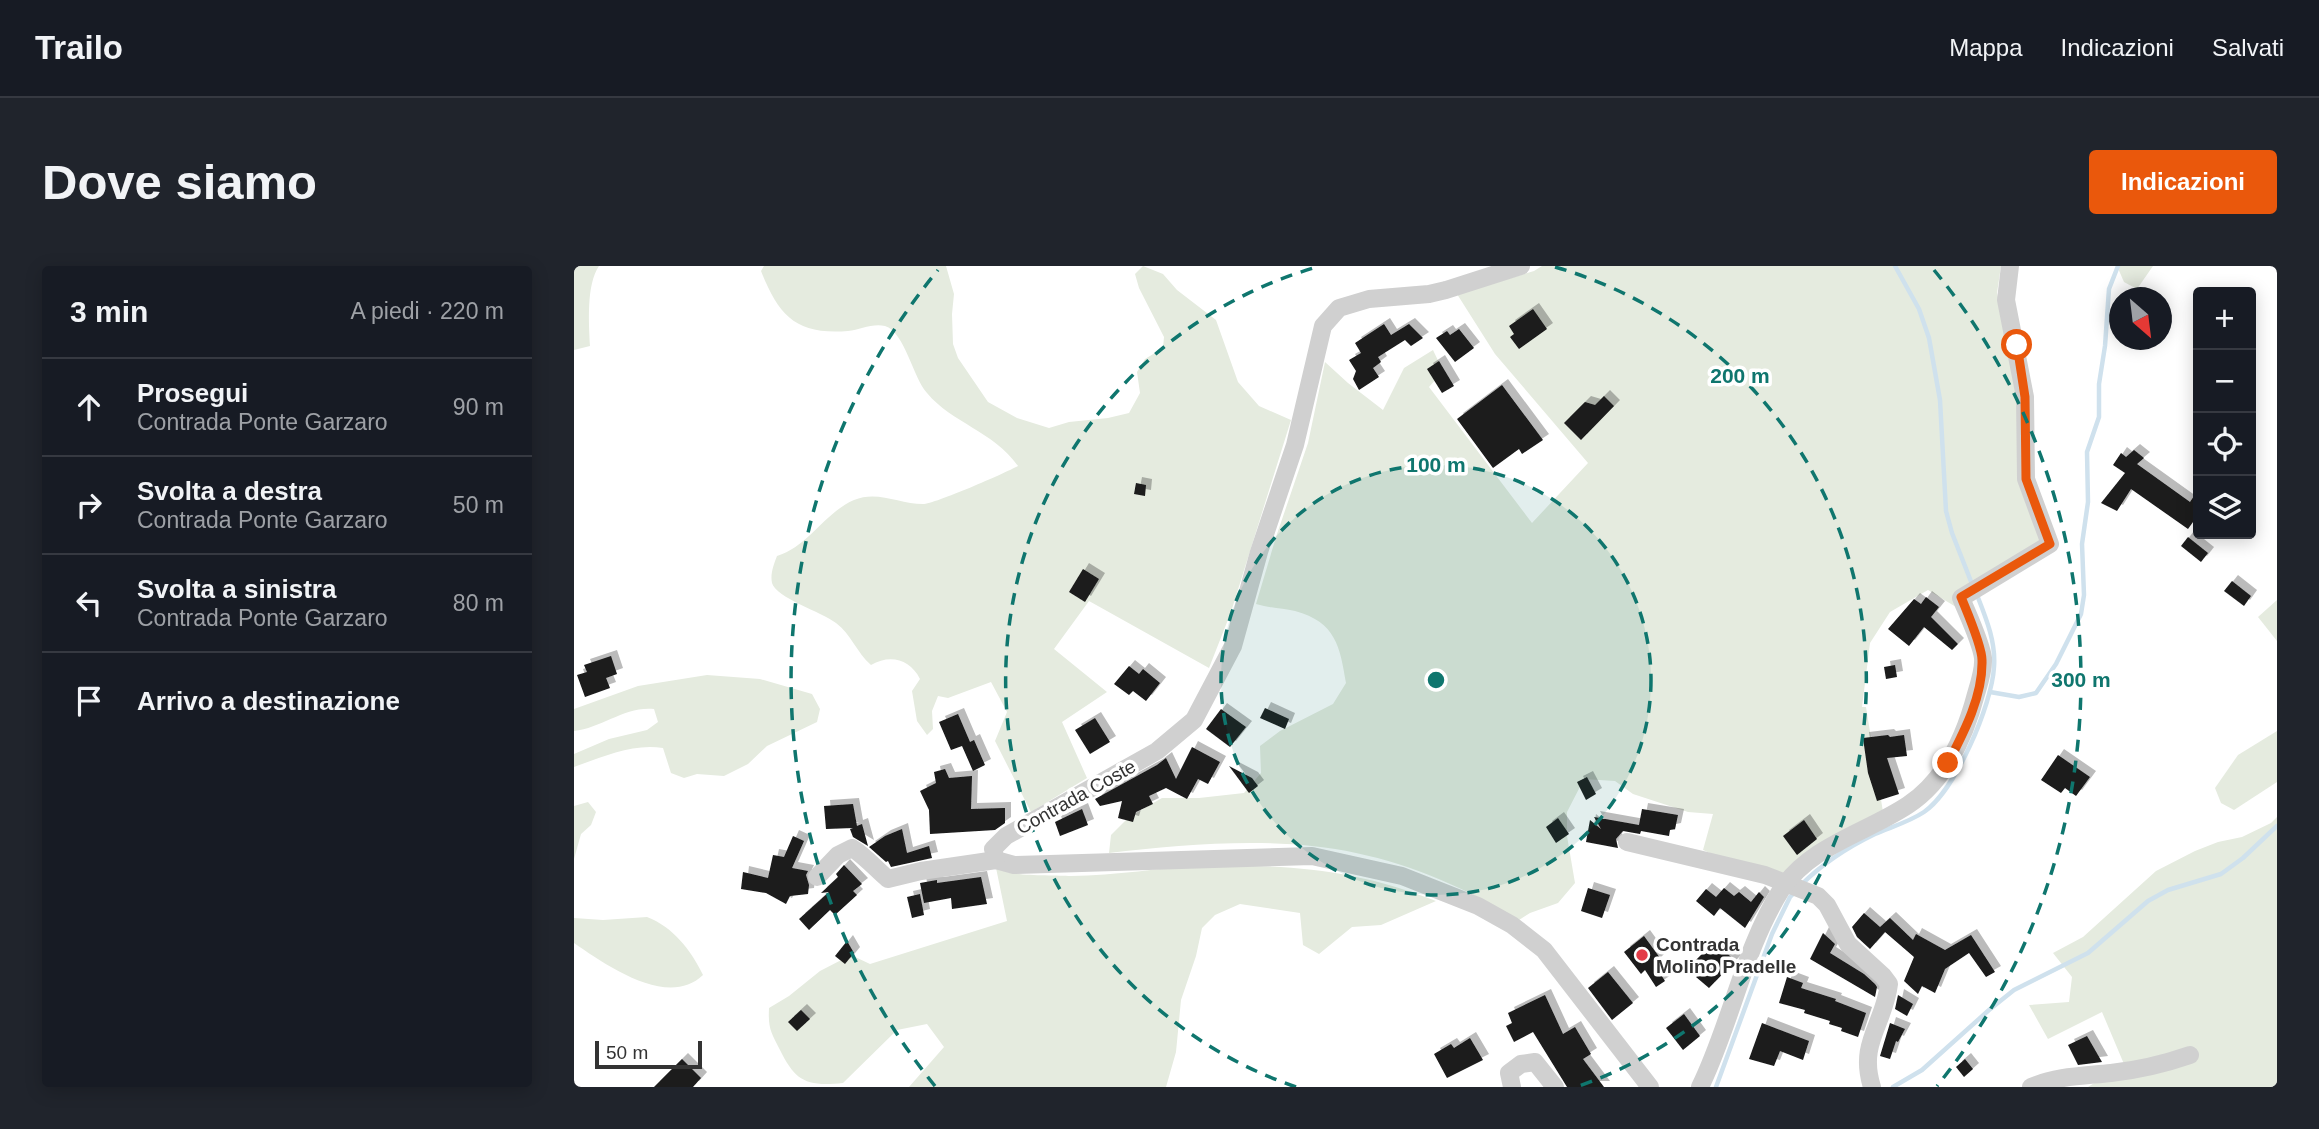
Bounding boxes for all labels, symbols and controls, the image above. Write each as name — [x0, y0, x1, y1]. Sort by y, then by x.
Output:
text: Trailo — [35, 29, 123, 66]
text: Mappa — [1949, 34, 2023, 61]
text: Indicazioni — [2061, 34, 2174, 61]
text: Salvati — [2212, 34, 2284, 61]
button: Indicazioni — [2089, 150, 2277, 214]
text: Dove siamo — [42, 155, 317, 209]
north arrow — [2109, 287, 2172, 350]
map controls — [2193, 287, 2256, 539]
button: + — [2193, 287, 2256, 350]
text: 3 min — [70, 295, 148, 328]
text: A piedi · 220 m — [351, 298, 504, 324]
route start — [2001, 329, 2032, 360]
button: − — [2193, 350, 2256, 413]
text: 200 m — [1710, 364, 1770, 387]
text: Prosegui — [137, 378, 248, 408]
icon: ahead — [70, 388, 108, 426]
text: 90 m — [453, 394, 504, 420]
text: Contrada Ponte Garzaro — [137, 409, 388, 435]
button: locate — [2193, 413, 2256, 476]
text: 100 m — [1406, 453, 1466, 476]
text: Svolta a destra — [137, 476, 322, 506]
button: layers — [2193, 476, 2256, 539]
icon: right — [70, 486, 108, 524]
text: 50 m — [453, 492, 504, 518]
text: Contrada Ponte Garzaro — [137, 507, 388, 533]
text: Svolta a sinistra — [137, 574, 336, 604]
icon: left — [70, 584, 108, 622]
text: 80 m — [453, 590, 504, 616]
text: Contrada Ponte Garzaro — [137, 605, 388, 631]
centre of rings — [1424, 668, 1448, 692]
text: 300 m — [2051, 668, 2111, 691]
icon: arrive — [70, 682, 108, 720]
text: Arrivo a destinazione — [137, 686, 400, 716]
route end — [1932, 747, 1963, 778]
street label: Contrada Coste — [1013, 756, 1139, 838]
place label: Contrada Molino Pradelle — [1656, 934, 1796, 977]
marker: Contrada Molino Pradelle — [1634, 947, 1650, 963]
scale bar — [595, 1038, 702, 1070]
text: 50 m — [606, 1042, 648, 1063]

